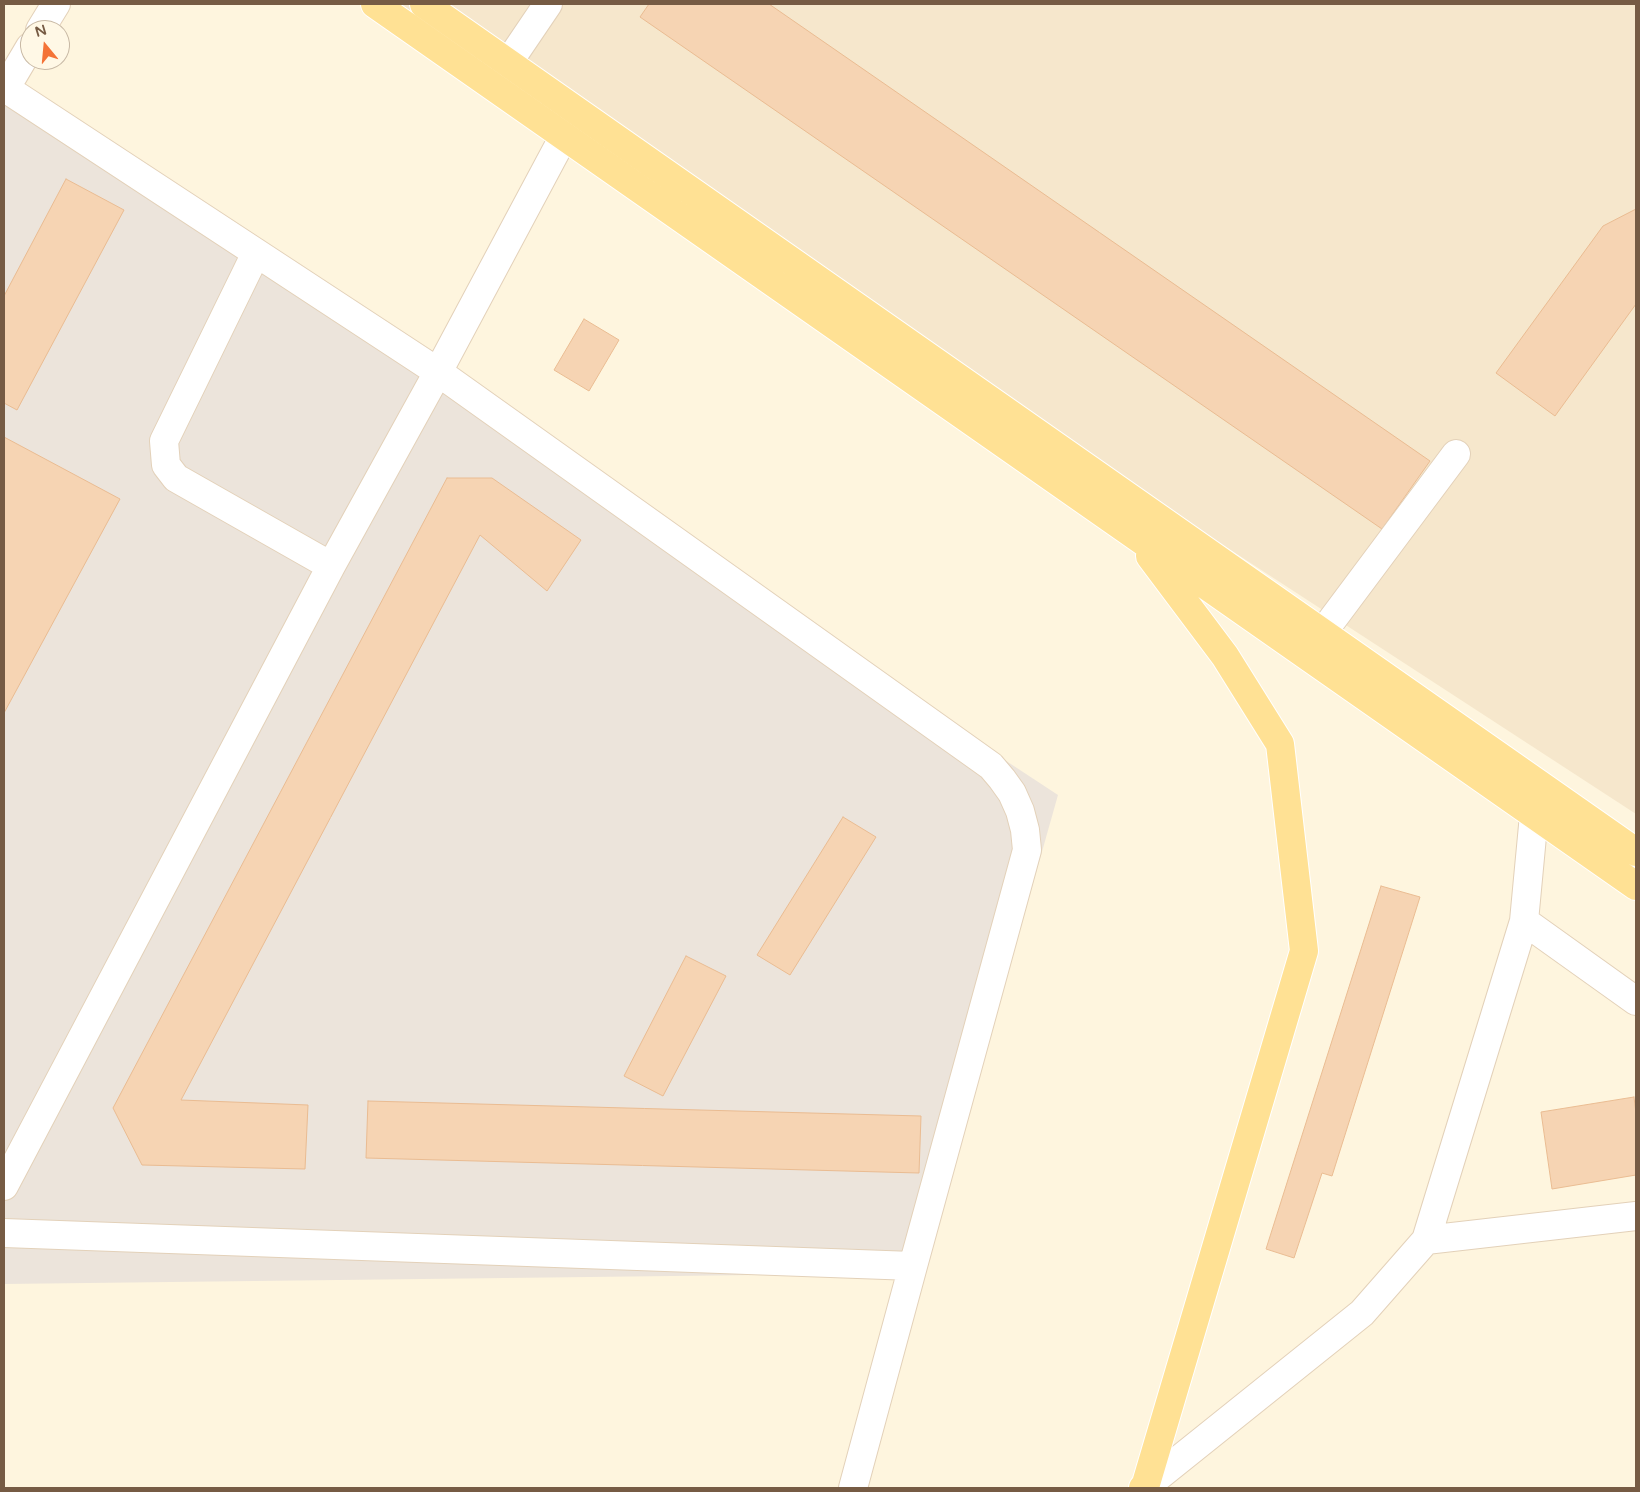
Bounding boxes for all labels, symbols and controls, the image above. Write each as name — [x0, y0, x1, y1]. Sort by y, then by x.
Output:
north arrow — [20, 20, 70, 70]
text: N — [33, 21, 49, 41]

